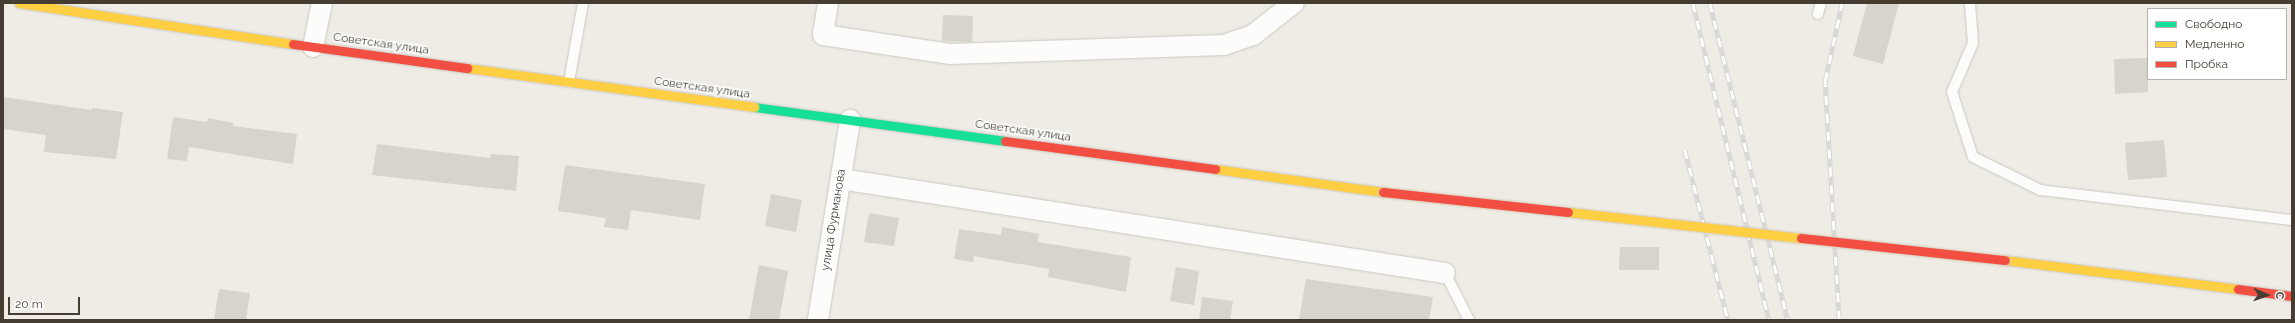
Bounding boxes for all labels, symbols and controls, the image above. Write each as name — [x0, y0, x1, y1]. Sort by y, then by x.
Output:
legend — [2147, 8, 2287, 80]
text: Свободно — [2185, 17, 2242, 31]
street label: Советская улица — [332, 30, 430, 58]
text: Медленно — [2185, 37, 2244, 51]
text: Пробка — [2185, 57, 2228, 71]
street label: Советская улица — [653, 74, 751, 102]
street label: Советская улица — [974, 117, 1072, 145]
street label: улица Фурманова — [819, 168, 849, 272]
north arrow — [2247, 275, 2287, 315]
scale bar — [10, 289, 82, 315]
text: С — [2273, 291, 2286, 299]
text: 20 m — [15, 297, 43, 311]

